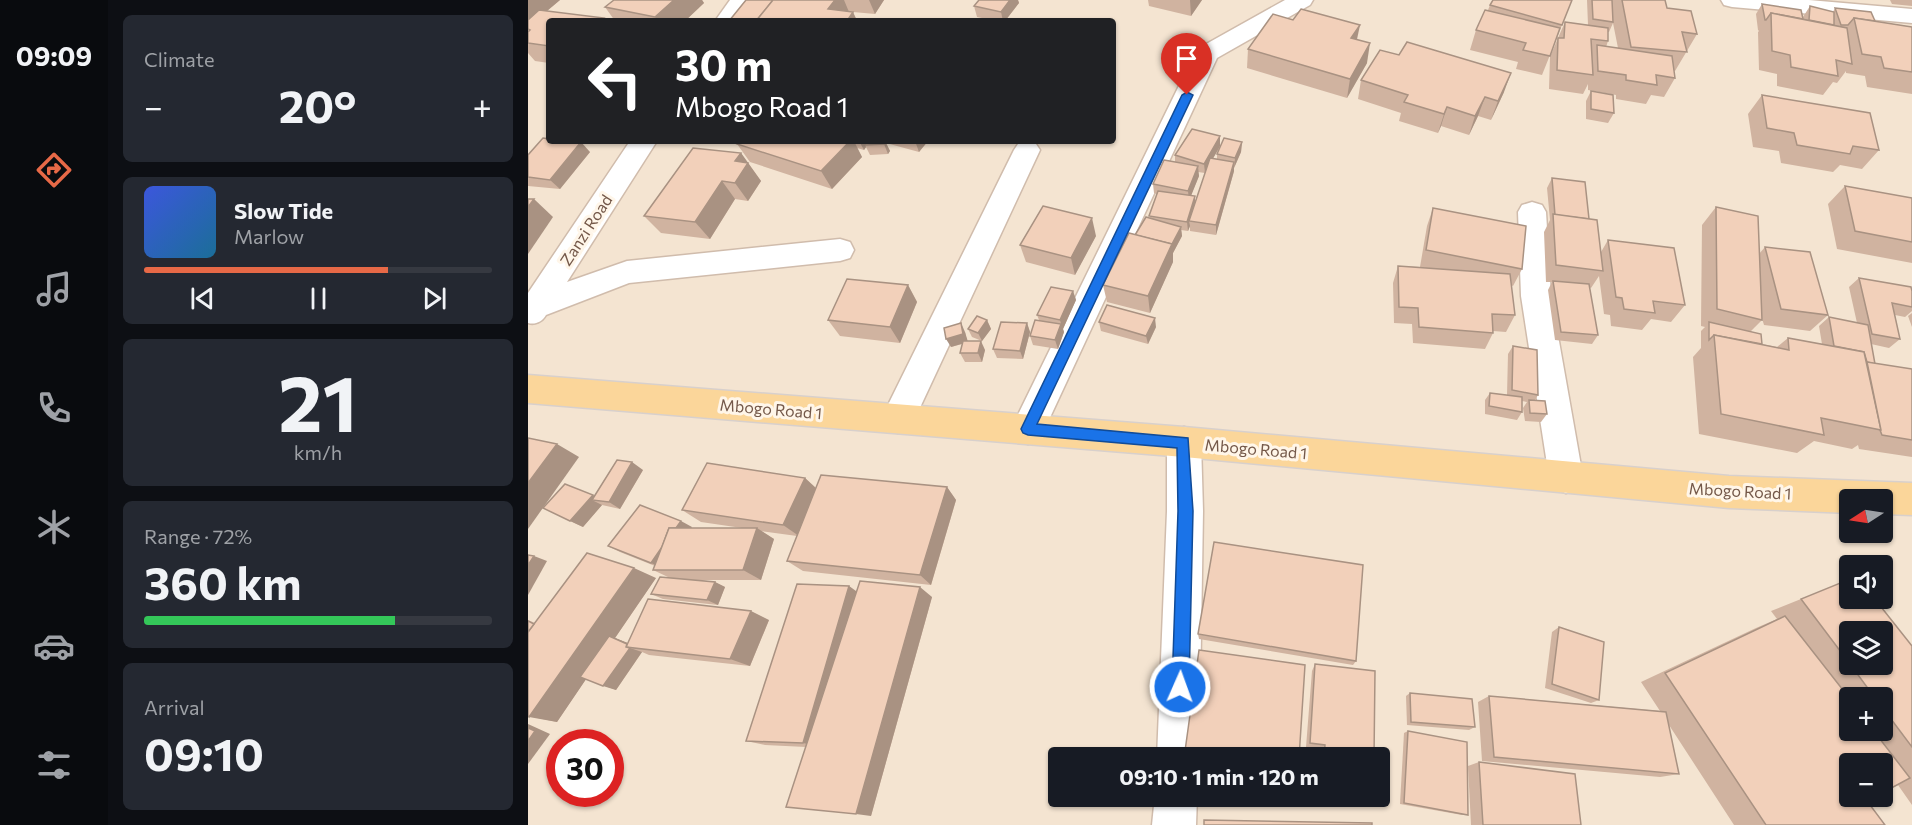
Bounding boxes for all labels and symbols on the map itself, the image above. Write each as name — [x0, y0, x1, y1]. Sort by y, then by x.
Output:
pin — [1161, 33, 1212, 95]
street label: Zanzi Road — [556, 191, 616, 269]
street label: Mbogo Road 1 — [719, 395, 823, 422]
street label: Mbogo Road 1 — [1204, 435, 1308, 462]
street label: Mbogo Road 1 — [1688, 478, 1792, 503]
north arrow — [1839, 489, 1893, 543]
position arrow — [1148, 655, 1212, 719]
speed limit sign: 30 — [546, 729, 624, 807]

